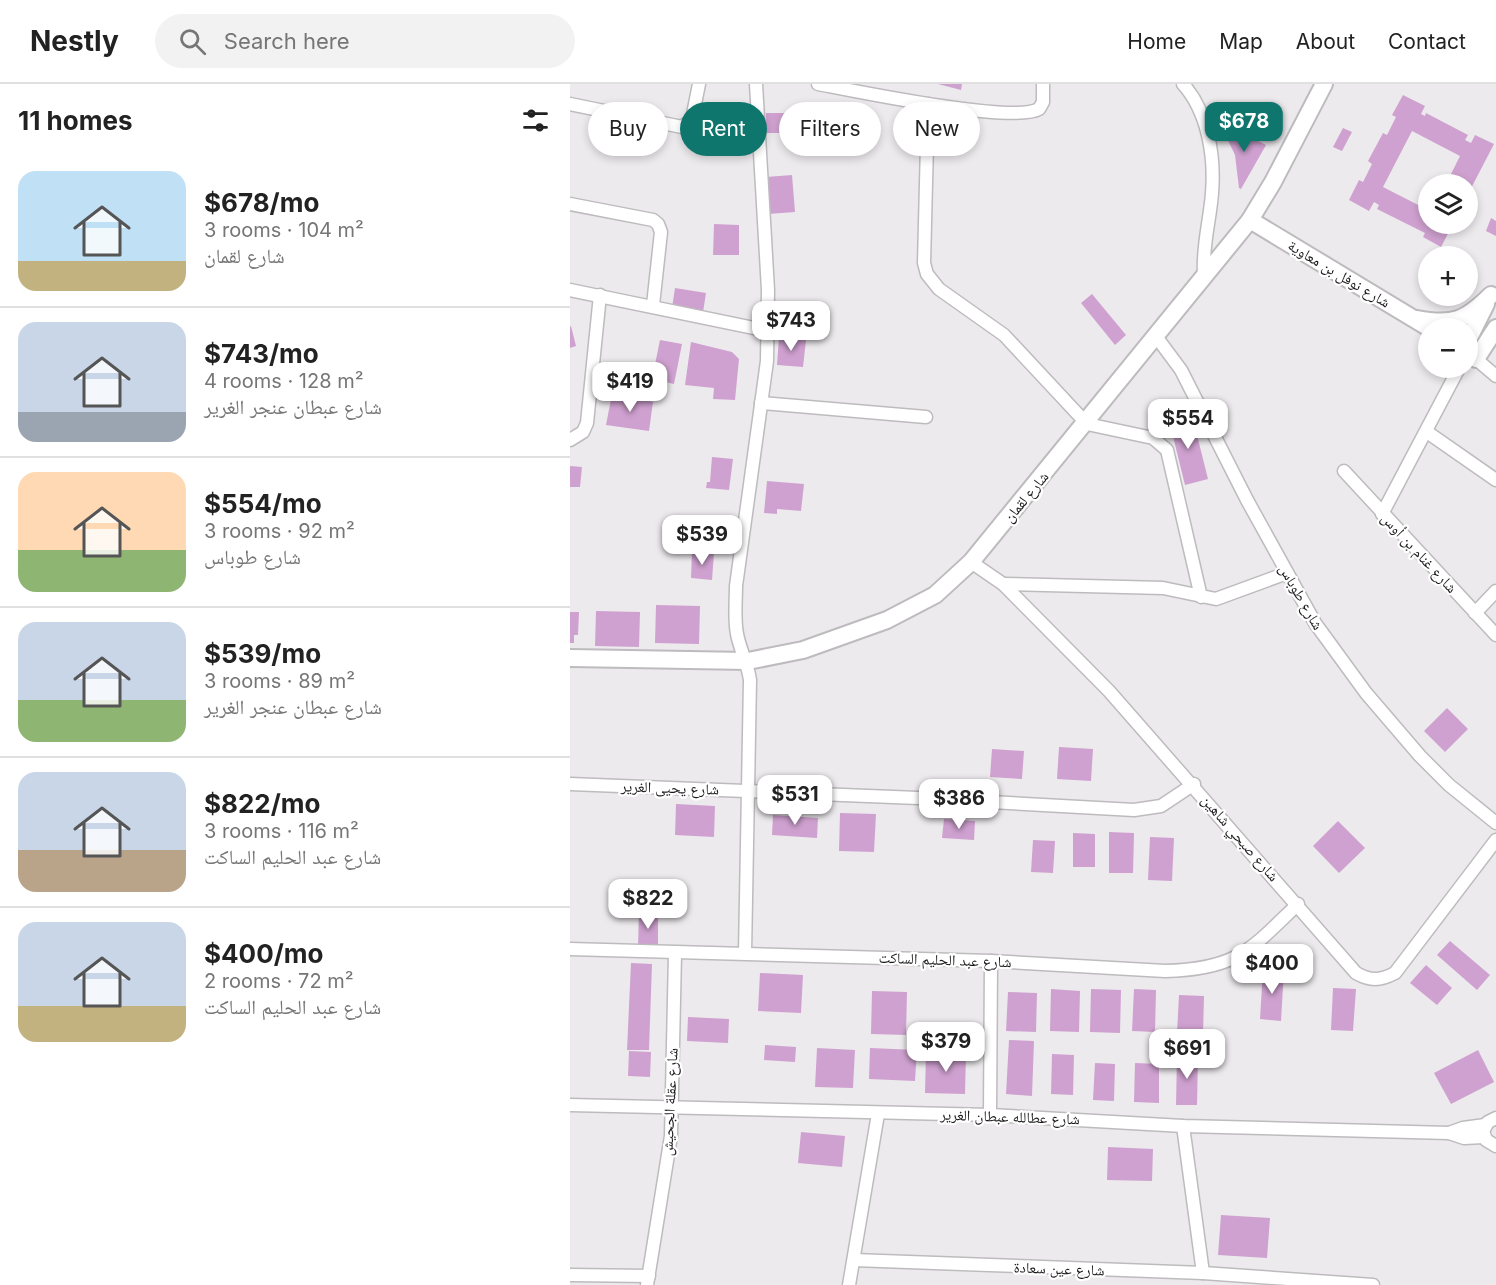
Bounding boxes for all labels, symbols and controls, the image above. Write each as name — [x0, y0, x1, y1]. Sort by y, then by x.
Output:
search box — [155, 14, 575, 68]
text: Nestly — [30, 24, 119, 58]
icon: search — [176, 25, 209, 58]
text: Search here — [224, 28, 350, 54]
text: Home — [1127, 29, 1186, 54]
text: Map — [1219, 29, 1263, 54]
text: About — [1296, 29, 1355, 54]
text: Contact — [1388, 29, 1466, 54]
chip: Buy — [588, 102, 668, 156]
chip: Rent — [680, 102, 767, 156]
chip: Filters — [779, 102, 881, 156]
chip: New — [893, 102, 980, 156]
pin: $678 — [1208, 102, 1280, 153]
icon: filters — [519, 104, 552, 137]
text: 11 homes — [18, 105, 133, 136]
text: $678 — [1219, 109, 1269, 133]
map controls — [1418, 174, 1478, 378]
button: layers — [1418, 174, 1478, 234]
text: $678/mo — [204, 187, 319, 218]
icon: home — [66, 195, 138, 267]
text: 3 rooms · 104 m² — [204, 218, 364, 242]
street label: شارع نوفل بن معاوية — [1284, 236, 1394, 313]
text: شارع لقمان — [204, 244, 285, 268]
button: + — [1418, 246, 1478, 306]
pin: $743 — [755, 301, 827, 352]
text: $743 — [766, 308, 816, 332]
button: − — [1418, 318, 1478, 378]
text: $743/mo — [204, 338, 319, 369]
icon: home — [66, 346, 138, 418]
pin: $419 — [594, 362, 666, 413]
text: 4 rooms · 128 m² — [204, 369, 364, 393]
text: $419 — [606, 369, 654, 393]
text: شارع عبطان عنجر الغرير — [204, 395, 382, 419]
pin: $554 — [1152, 399, 1224, 450]
text: $554 — [1162, 406, 1214, 430]
street label: شارع لقمان — [999, 467, 1053, 527]
text: $554/mo — [204, 488, 322, 519]
icon: home — [66, 496, 138, 568]
street label: شارع غنام بن أوس — [1377, 509, 1462, 598]
pin: $539 — [666, 515, 738, 566]
text: 3 rooms · 92 m² — [204, 519, 355, 543]
text: $539 — [676, 522, 728, 546]
text: شارع طوباس — [204, 545, 301, 569]
street label: شارع طوباس — [1274, 560, 1328, 634]
text: $539/mo — [204, 638, 321, 669]
icon: home — [66, 646, 138, 718]
text: 3 rooms · 89 m² — [204, 669, 355, 693]
text: شارع عبطان عنجر الغرير — [204, 695, 382, 719]
pin: $531 — [759, 775, 831, 826]
street label: شارع يحيى الغرير — [620, 776, 719, 800]
pin: $386 — [923, 779, 995, 830]
text: $531 — [771, 782, 819, 806]
text: $386 — [933, 786, 985, 810]
text: $822/mo — [204, 788, 320, 819]
street label: شارع صبحي شاهين — [1195, 790, 1283, 887]
icon: home — [66, 796, 138, 868]
text: 3 rooms · 116 m² — [204, 819, 359, 843]
text: شارع عبد الحليم الساكت — [204, 845, 381, 869]
pin: $822 — [612, 879, 684, 930]
text: $822 — [622, 886, 674, 910]
text: $400/mo — [204, 938, 323, 969]
pin: $400 — [1236, 944, 1308, 995]
icon: home — [66, 946, 138, 1018]
street label: شارع عبد الحليم الساكت — [878, 948, 1012, 972]
text: $400 — [1245, 951, 1299, 975]
text: 2 rooms · 72 m² — [204, 969, 354, 993]
text: شارع عبد الحليم الساكت — [204, 995, 381, 1019]
pin: $379 — [910, 1022, 982, 1073]
text: $379 — [921, 1029, 971, 1053]
pin: $691 — [1151, 1029, 1223, 1080]
text: $691 — [1163, 1036, 1211, 1060]
street label: شارع عقلة الجحيش — [657, 1047, 683, 1157]
street label: شارع عطالله عبطان الغرير — [939, 1105, 1080, 1129]
street label: شارع عين سعادة — [1013, 1257, 1105, 1281]

